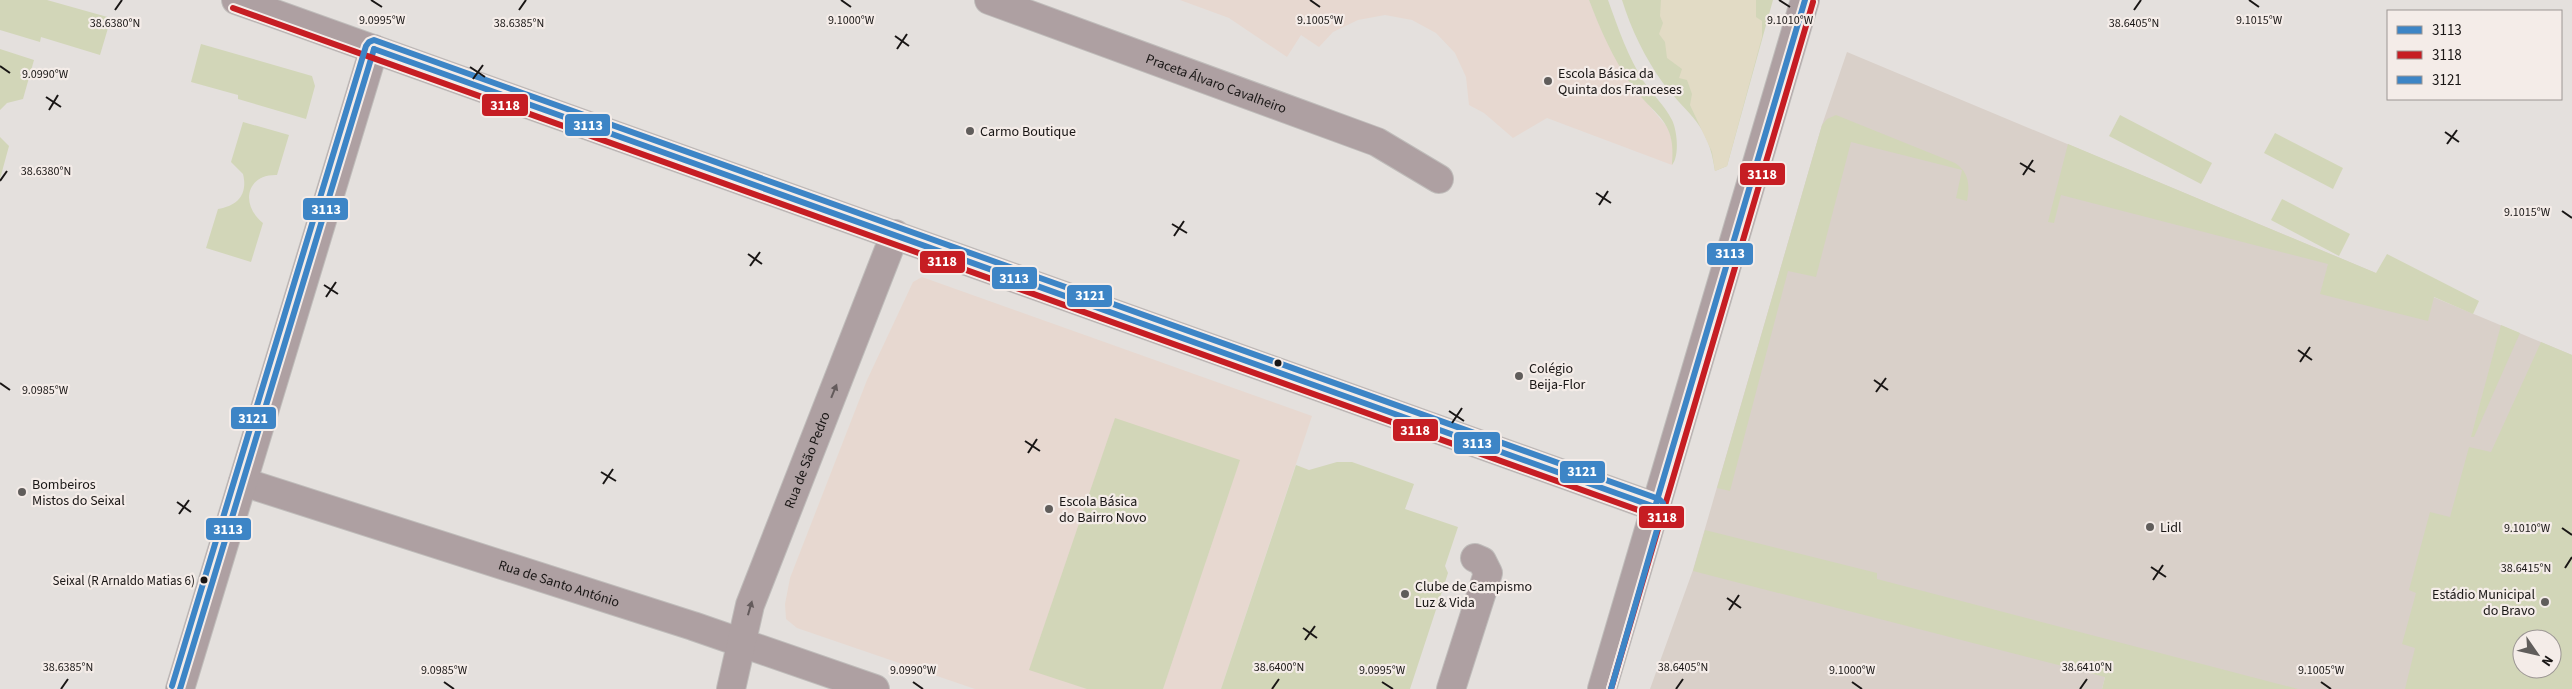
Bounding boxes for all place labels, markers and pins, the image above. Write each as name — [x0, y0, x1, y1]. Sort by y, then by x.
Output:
place label: Escola Básica da Quinta dos Franceses — [1558, 64, 1682, 100]
marker: Escola Básica da Quinta dos Franceses — [1542, 75, 1554, 87]
place label: Carmo Boutique — [980, 122, 1076, 142]
marker: Carmo Boutique — [964, 125, 976, 137]
unlabelled marker — [1273, 358, 1283, 368]
place label: Colégio Beija-Flor — [1529, 359, 1586, 395]
marker: Colégio Beija-Flor — [1513, 370, 1525, 382]
place label: Bombeiros Mistos do Seixal — [32, 475, 125, 511]
marker: Bombeiros Mistos do Seixal — [16, 486, 28, 498]
place label: Escola Básica do Bairro Novo — [1059, 492, 1147, 528]
marker: Escola Básica do Bairro Novo — [1043, 503, 1055, 515]
place label: Lidl — [2160, 518, 2182, 538]
marker: Lidl — [2144, 521, 2156, 533]
place label: Seixal (R Arnaldo Matias 6) — [53, 572, 195, 590]
marker: Seixal (R Arnaldo Matias 6) — [199, 575, 209, 585]
place label: Clube de Campismo Luz & Vida — [1415, 577, 1532, 613]
place label: Estádio Municipal do Bravo — [2432, 585, 2535, 621]
marker: Clube de Campismo Luz & Vida — [1399, 588, 1411, 600]
marker: Estádio Municipal do Bravo — [2539, 596, 2551, 608]

